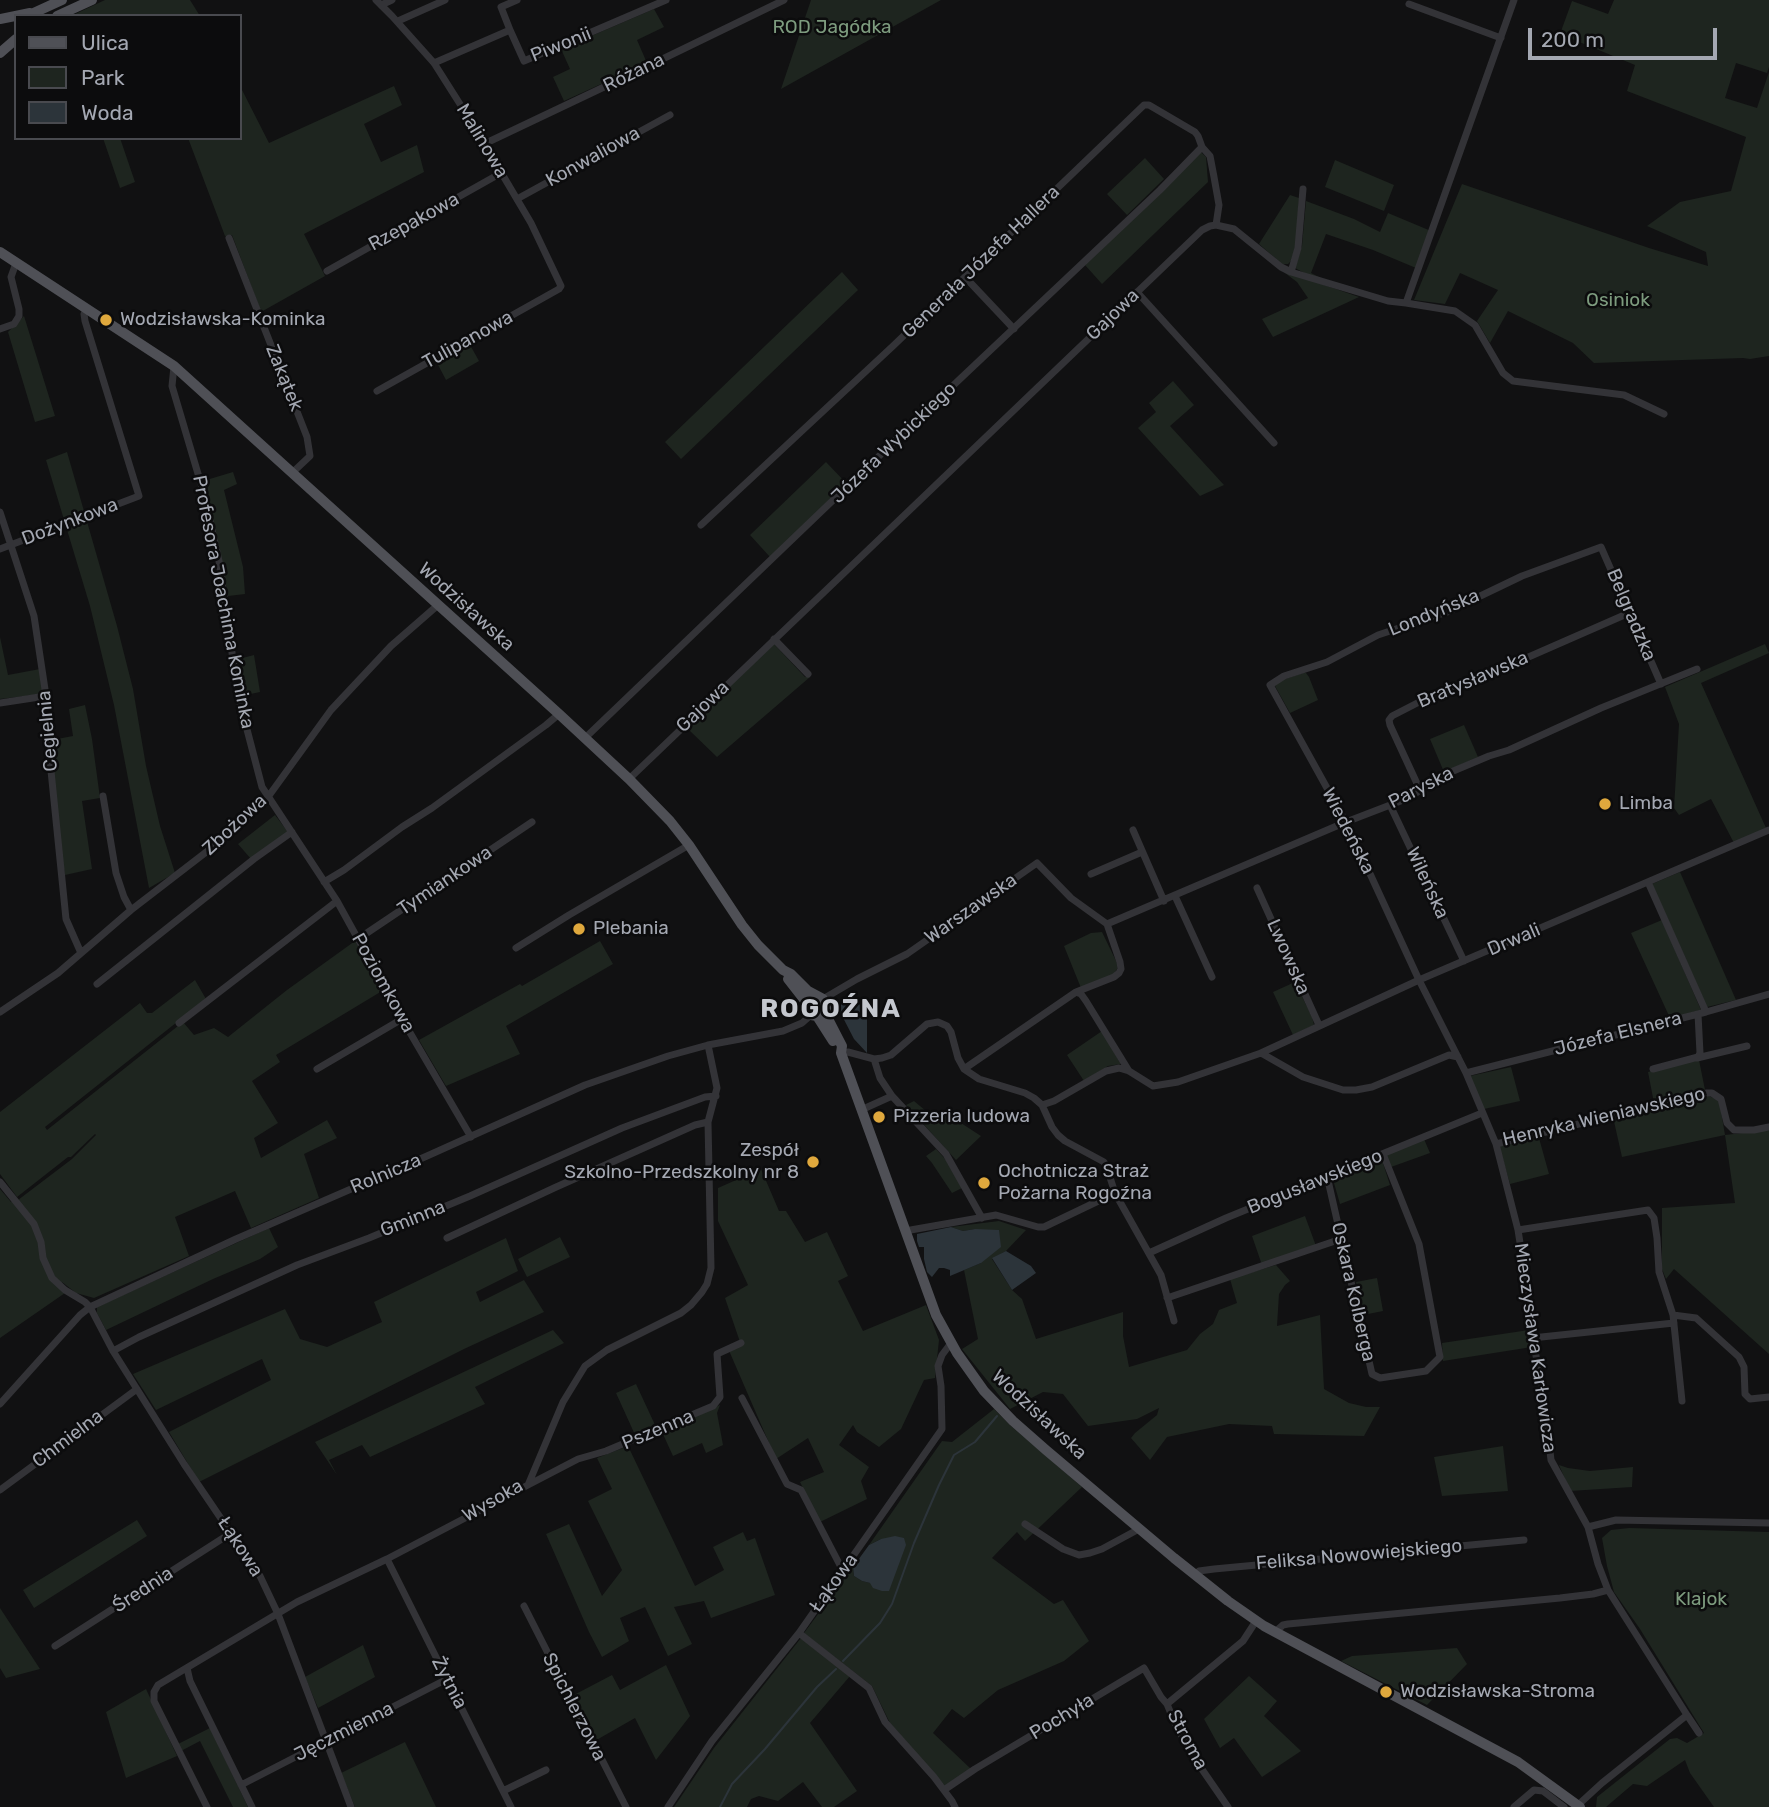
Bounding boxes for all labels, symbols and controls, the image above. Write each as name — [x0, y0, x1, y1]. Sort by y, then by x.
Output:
legend — [14, 14, 242, 140]
scale bar — [1531, 14, 1720, 58]
park label: ROD Jagódka — [772, 17, 892, 39]
street label: Piwonii — [527, 23, 595, 67]
text: 200 m — [1541, 27, 1604, 52]
text: Ulica — [81, 30, 129, 55]
street label: Różana — [600, 48, 668, 98]
text: Park — [81, 65, 125, 90]
text: Woda — [81, 100, 134, 125]
street label: Malinowa — [451, 100, 513, 182]
street label: Konwaliowa — [542, 122, 644, 192]
street label: Generała Józefa Hallera — [897, 181, 1065, 343]
street label: Rzepakowa — [365, 188, 463, 256]
street label: Gajowa — [1082, 284, 1144, 346]
park label: Osiniok — [1586, 290, 1650, 312]
street label: Tulipanowa — [419, 306, 517, 374]
place label: Wodzisławska-Kominka — [120, 309, 325, 331]
marker: Wodzisławska-Kominka — [98, 312, 114, 328]
street label: Zakątek — [260, 341, 308, 415]
street label: Józefa Wybickiego — [827, 378, 961, 508]
street label: Profesora Joachima Kominka — [187, 473, 259, 731]
street label: Dożynkowa — [19, 493, 121, 551]
street label: Wodzisławska — [413, 558, 519, 656]
street label: Belgradzka — [1601, 565, 1661, 665]
street label: Londyńska — [1385, 584, 1483, 642]
street label: Bratysławska — [1414, 646, 1532, 714]
street label: Gajowa — [672, 676, 734, 738]
street label: Cegielnia — [33, 690, 63, 772]
street label: Paryska — [1385, 762, 1457, 814]
street label: Wiedeńska — [1317, 784, 1379, 878]
street label: Zbożowa — [198, 790, 272, 860]
place label: Limba — [1619, 793, 1673, 815]
marker: Limba — [1597, 796, 1613, 812]
street label: Tymiankowa — [394, 841, 496, 921]
street label: Wileńska — [1401, 844, 1453, 922]
street label: Warszawska — [921, 869, 1021, 949]
street label: Lwowska — [1261, 916, 1315, 998]
place label: Plebania — [593, 918, 669, 940]
street label: Drwali — [1484, 919, 1544, 961]
marker: Plebania — [571, 921, 587, 937]
street label: Poziomkowa — [346, 929, 420, 1037]
district label: ROGOŹNA — [761, 993, 901, 1025]
street label: Józefa Elsnera — [1552, 1007, 1684, 1061]
street label: Henryka Wieniawskiego — [1501, 1083, 1707, 1151]
place label: Pizzeria ludowa — [893, 1106, 1030, 1128]
marker: Pizzeria ludowa — [871, 1109, 887, 1125]
place label: Zespół Szkolno-Przedszkolny nr 8 — [564, 1140, 799, 1184]
street label: Bogusławskiego — [1244, 1145, 1386, 1219]
street label: Rolnicza — [347, 1149, 425, 1199]
marker: Zespół Szkolno-Przedszkolny nr 8 — [805, 1154, 821, 1170]
place label: Ochotnicza Straż Pożarna Rogoźna — [998, 1161, 1152, 1205]
marker: Ochotnicza Straż Pożarna Rogoźna — [976, 1175, 992, 1191]
street label: Gminna — [377, 1196, 449, 1242]
street label: Oskara Kolberga — [1326, 1220, 1380, 1364]
street label: Mieczysława Karłowicza — [1509, 1242, 1561, 1454]
street label: Wodzisławska — [987, 1365, 1091, 1465]
street label: Chmielna — [28, 1405, 108, 1473]
street label: Pszenna — [619, 1405, 697, 1455]
street label: Wysoka — [459, 1475, 527, 1527]
street label: Łąkowa — [212, 1513, 268, 1581]
street label: Feliksa Nowowiejskiego — [1255, 1535, 1463, 1575]
street label: Łąkowa — [805, 1549, 863, 1617]
street label: Średnia — [109, 1562, 177, 1618]
park label: Klajok — [1675, 1589, 1727, 1611]
street label: Spichlerzowa — [537, 1649, 611, 1765]
street label: Żytnia — [426, 1653, 472, 1713]
place label: Wodzisławska-Stroma — [1400, 1681, 1595, 1703]
marker: Wodzisławska-Stroma — [1378, 1684, 1394, 1700]
street label: Pochyła — [1026, 1689, 1098, 1745]
street label: Jęczmienna — [290, 1697, 398, 1767]
street label: Stroma — [1162, 1706, 1212, 1774]

